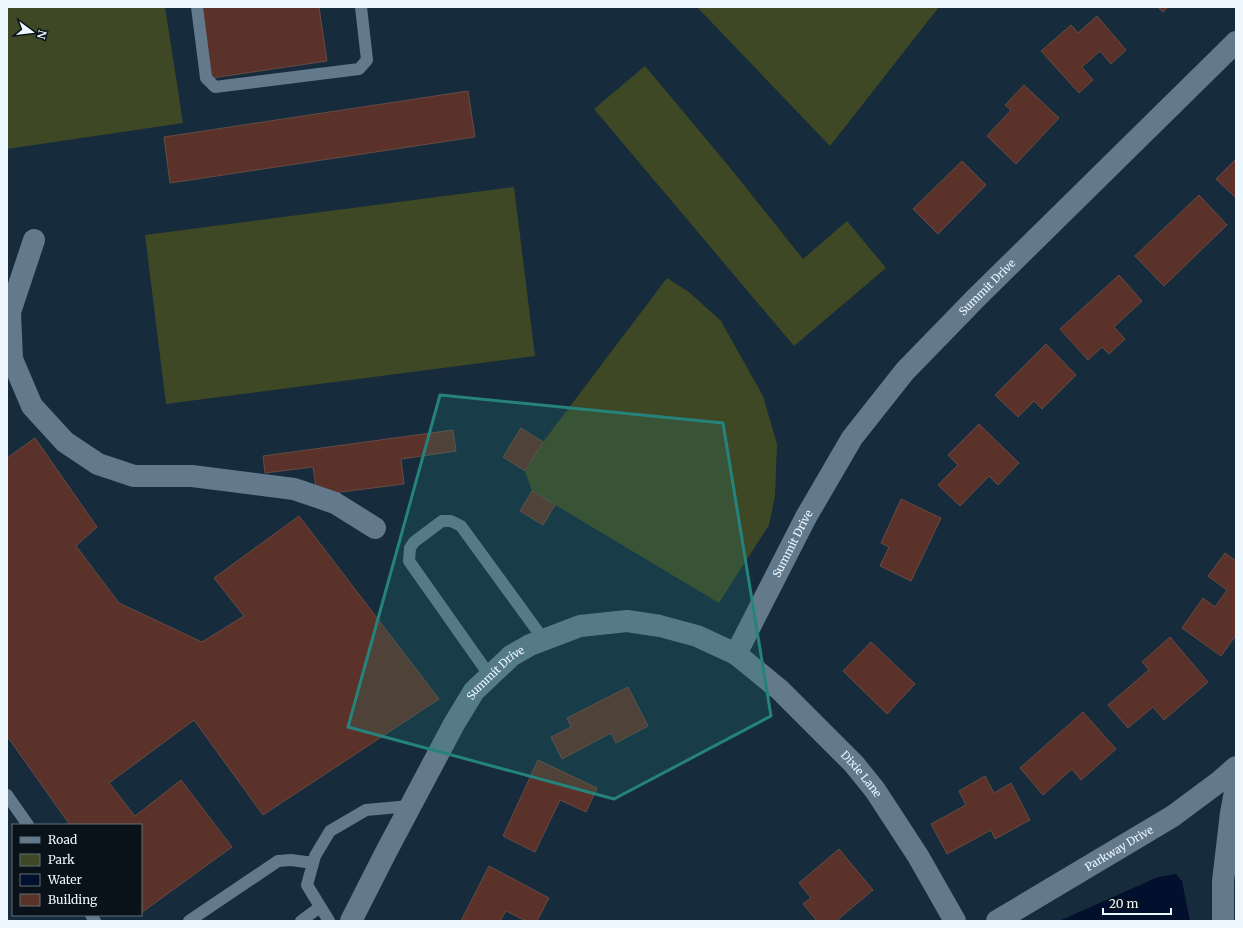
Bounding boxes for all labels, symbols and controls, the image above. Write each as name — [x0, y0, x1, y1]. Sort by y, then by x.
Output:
north arrow — [12, 12, 52, 52]
text: N — [34, 29, 50, 41]
street label: Summit Drive — [956, 256, 1018, 318]
street label: Summit Drive — [769, 507, 816, 580]
street label: Summit Drive — [463, 643, 527, 702]
street label: Dixie Lane — [838, 748, 885, 800]
street label: Parkway Drive — [1082, 822, 1156, 874]
legend — [12, 824, 142, 916]
text: Road — [48, 832, 77, 847]
text: Park — [48, 852, 75, 867]
text: Water — [47, 872, 83, 887]
scale bar — [1103, 890, 1171, 916]
text: Building — [48, 892, 98, 907]
text: 20 m — [1109, 896, 1138, 911]

